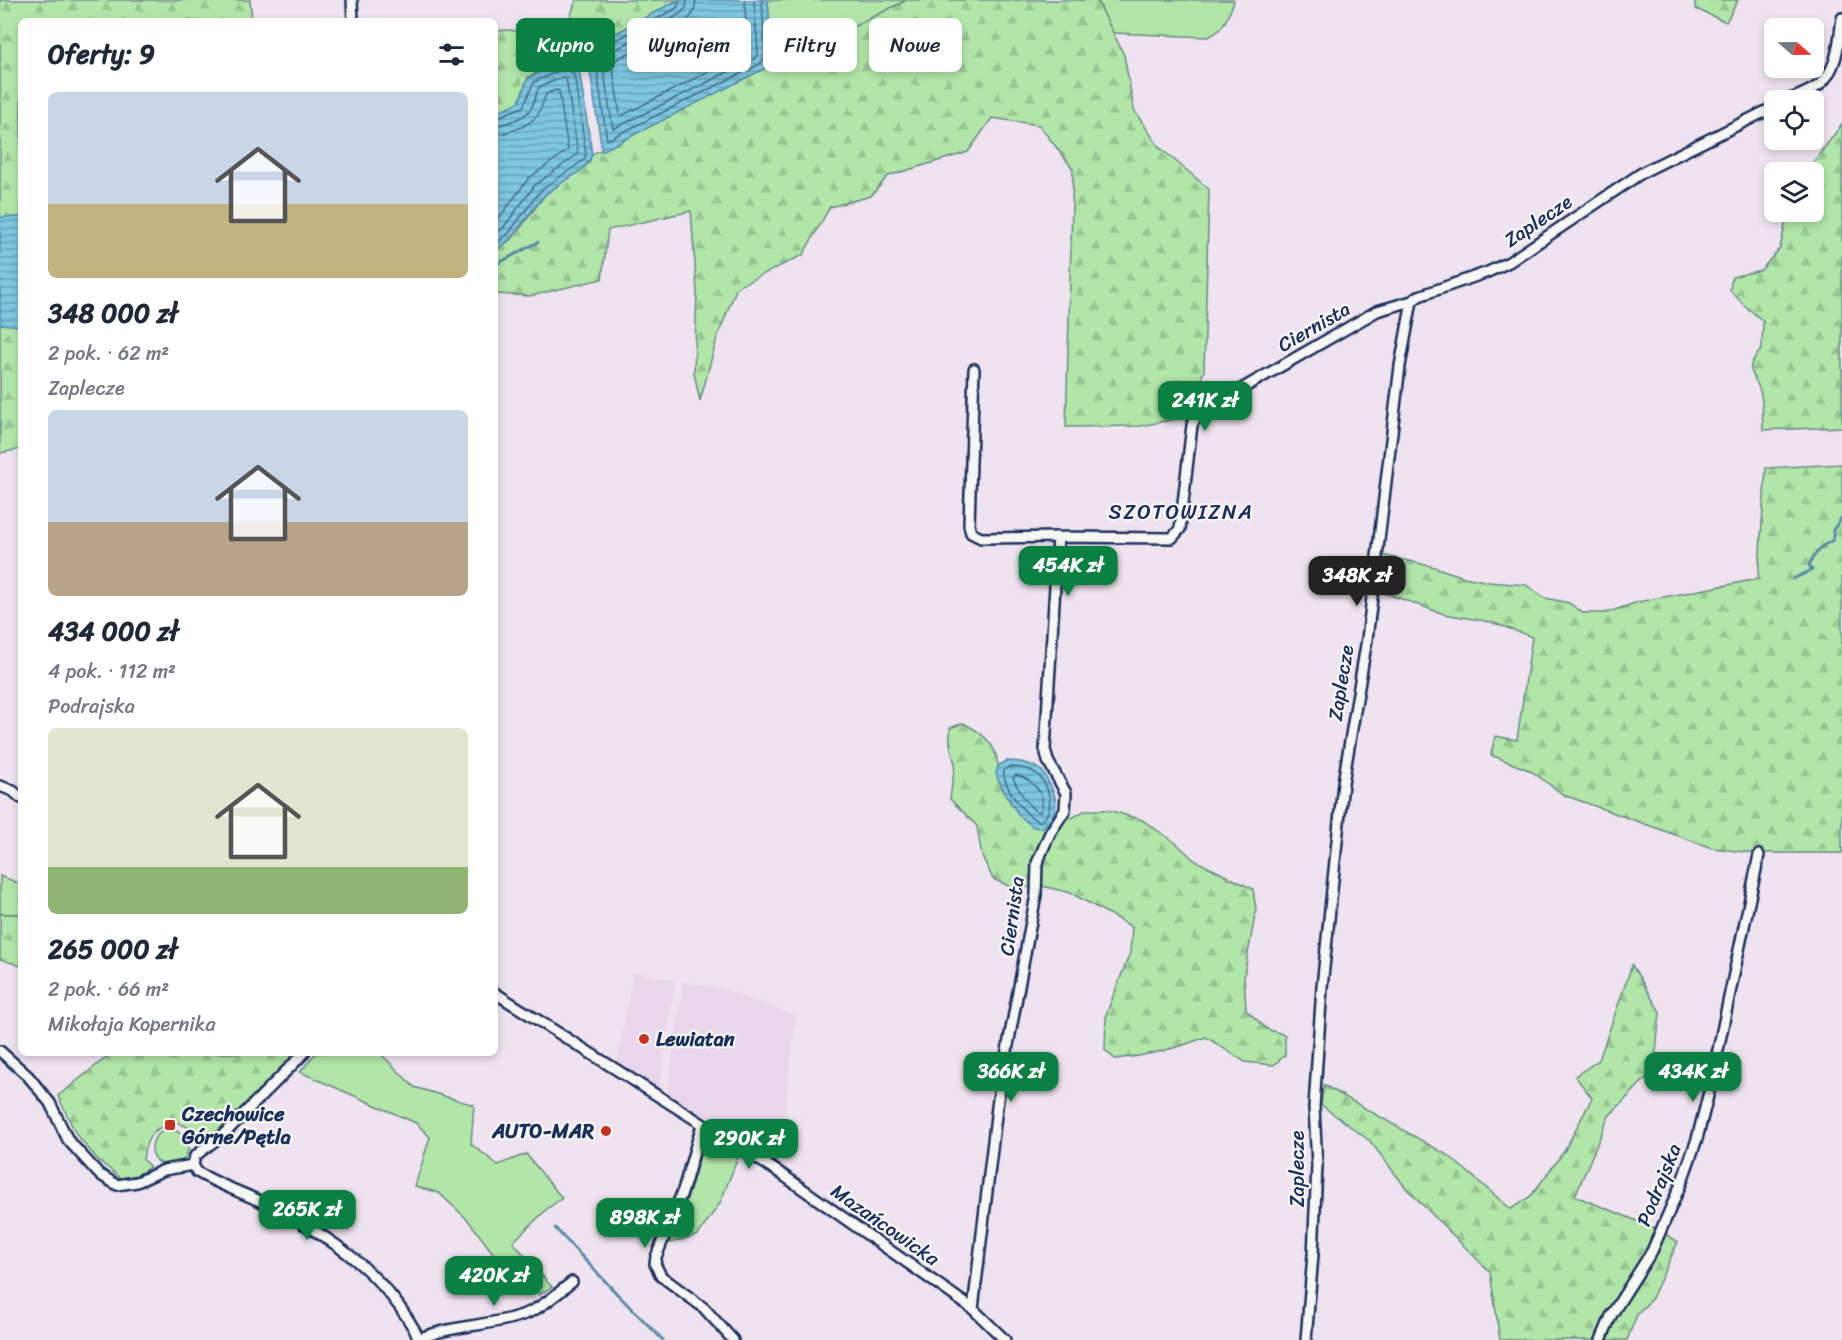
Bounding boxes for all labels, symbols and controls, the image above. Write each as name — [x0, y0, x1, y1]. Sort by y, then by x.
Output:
chip: Kupno — [516, 18, 615, 72]
chip: Wynajem — [627, 18, 751, 72]
chip: Filtry — [763, 18, 857, 72]
chip: Nowe — [869, 18, 962, 72]
north arrow — [1764, 18, 1824, 78]
map controls — [1764, 18, 1824, 222]
text: Oferty: 9 — [48, 31, 155, 77]
icon: filters — [435, 38, 468, 71]
button: locate — [1764, 90, 1824, 150]
icon: home — [204, 131, 312, 239]
button: layers — [1764, 162, 1824, 222]
street label: Zaplecze — [1496, 185, 1580, 257]
text: 348 000 zł — [48, 290, 178, 336]
street label: Ciernista — [1271, 292, 1357, 362]
text: 2 pok. · 62 m² — [48, 336, 169, 371]
text: Zaplecze — [48, 371, 125, 406]
pin: 241K zł — [1150, 381, 1260, 432]
text: 241K zł — [1172, 383, 1238, 418]
icon: home — [204, 449, 312, 557]
district label: SZOTOWIZNA — [1109, 493, 1253, 531]
pin: 454K zł — [1013, 546, 1123, 597]
text: 454K zł — [1033, 548, 1103, 583]
pin: 348K zł — [1302, 556, 1412, 607]
text: 348K zł — [1323, 558, 1391, 593]
text: 434 000 zł — [48, 608, 178, 654]
street label: Zaplecze — [1318, 642, 1364, 724]
text: 4 pok. · 112 m² — [48, 654, 176, 689]
text: Podrajska — [48, 689, 135, 724]
icon: home — [204, 767, 312, 875]
street label: Ciernista — [989, 874, 1035, 958]
text: 265 000 zł — [48, 926, 177, 972]
text: 2 pok. · 66 m² — [48, 972, 169, 1007]
text: Mikołaja Kopernika — [48, 1007, 215, 1042]
place label: Lewiatan — [656, 1022, 735, 1057]
marker: Lewiatan — [637, 1032, 651, 1046]
pin: 366K zł — [956, 1052, 1066, 1103]
pin: 434K zł — [1638, 1052, 1748, 1103]
text: 366K zł — [977, 1054, 1045, 1089]
text: 434K zł — [1658, 1054, 1728, 1089]
place label: Czechowice Górne/Pętla — [181, 1097, 291, 1155]
place label: AUTO-MAR — [491, 1114, 594, 1149]
marker: Czechowice Górne/Pętla — [163, 1118, 177, 1132]
pin: 290K zł — [694, 1119, 804, 1170]
text: 290K zł — [714, 1121, 784, 1156]
marker: AUTO-MAR — [599, 1124, 613, 1138]
street label: Zaplecze — [1280, 1130, 1315, 1207]
street label: Podrajska — [1627, 1138, 1691, 1232]
street label: Mazańcowicka — [823, 1174, 948, 1276]
pin: 265K zł — [252, 1190, 362, 1241]
text: 265K zł — [273, 1192, 341, 1227]
pin: 898K zł — [590, 1198, 700, 1249]
text: 898K zł — [610, 1200, 680, 1235]
pin: 420K zł — [439, 1256, 549, 1307]
text: 420K zł — [459, 1258, 529, 1293]

